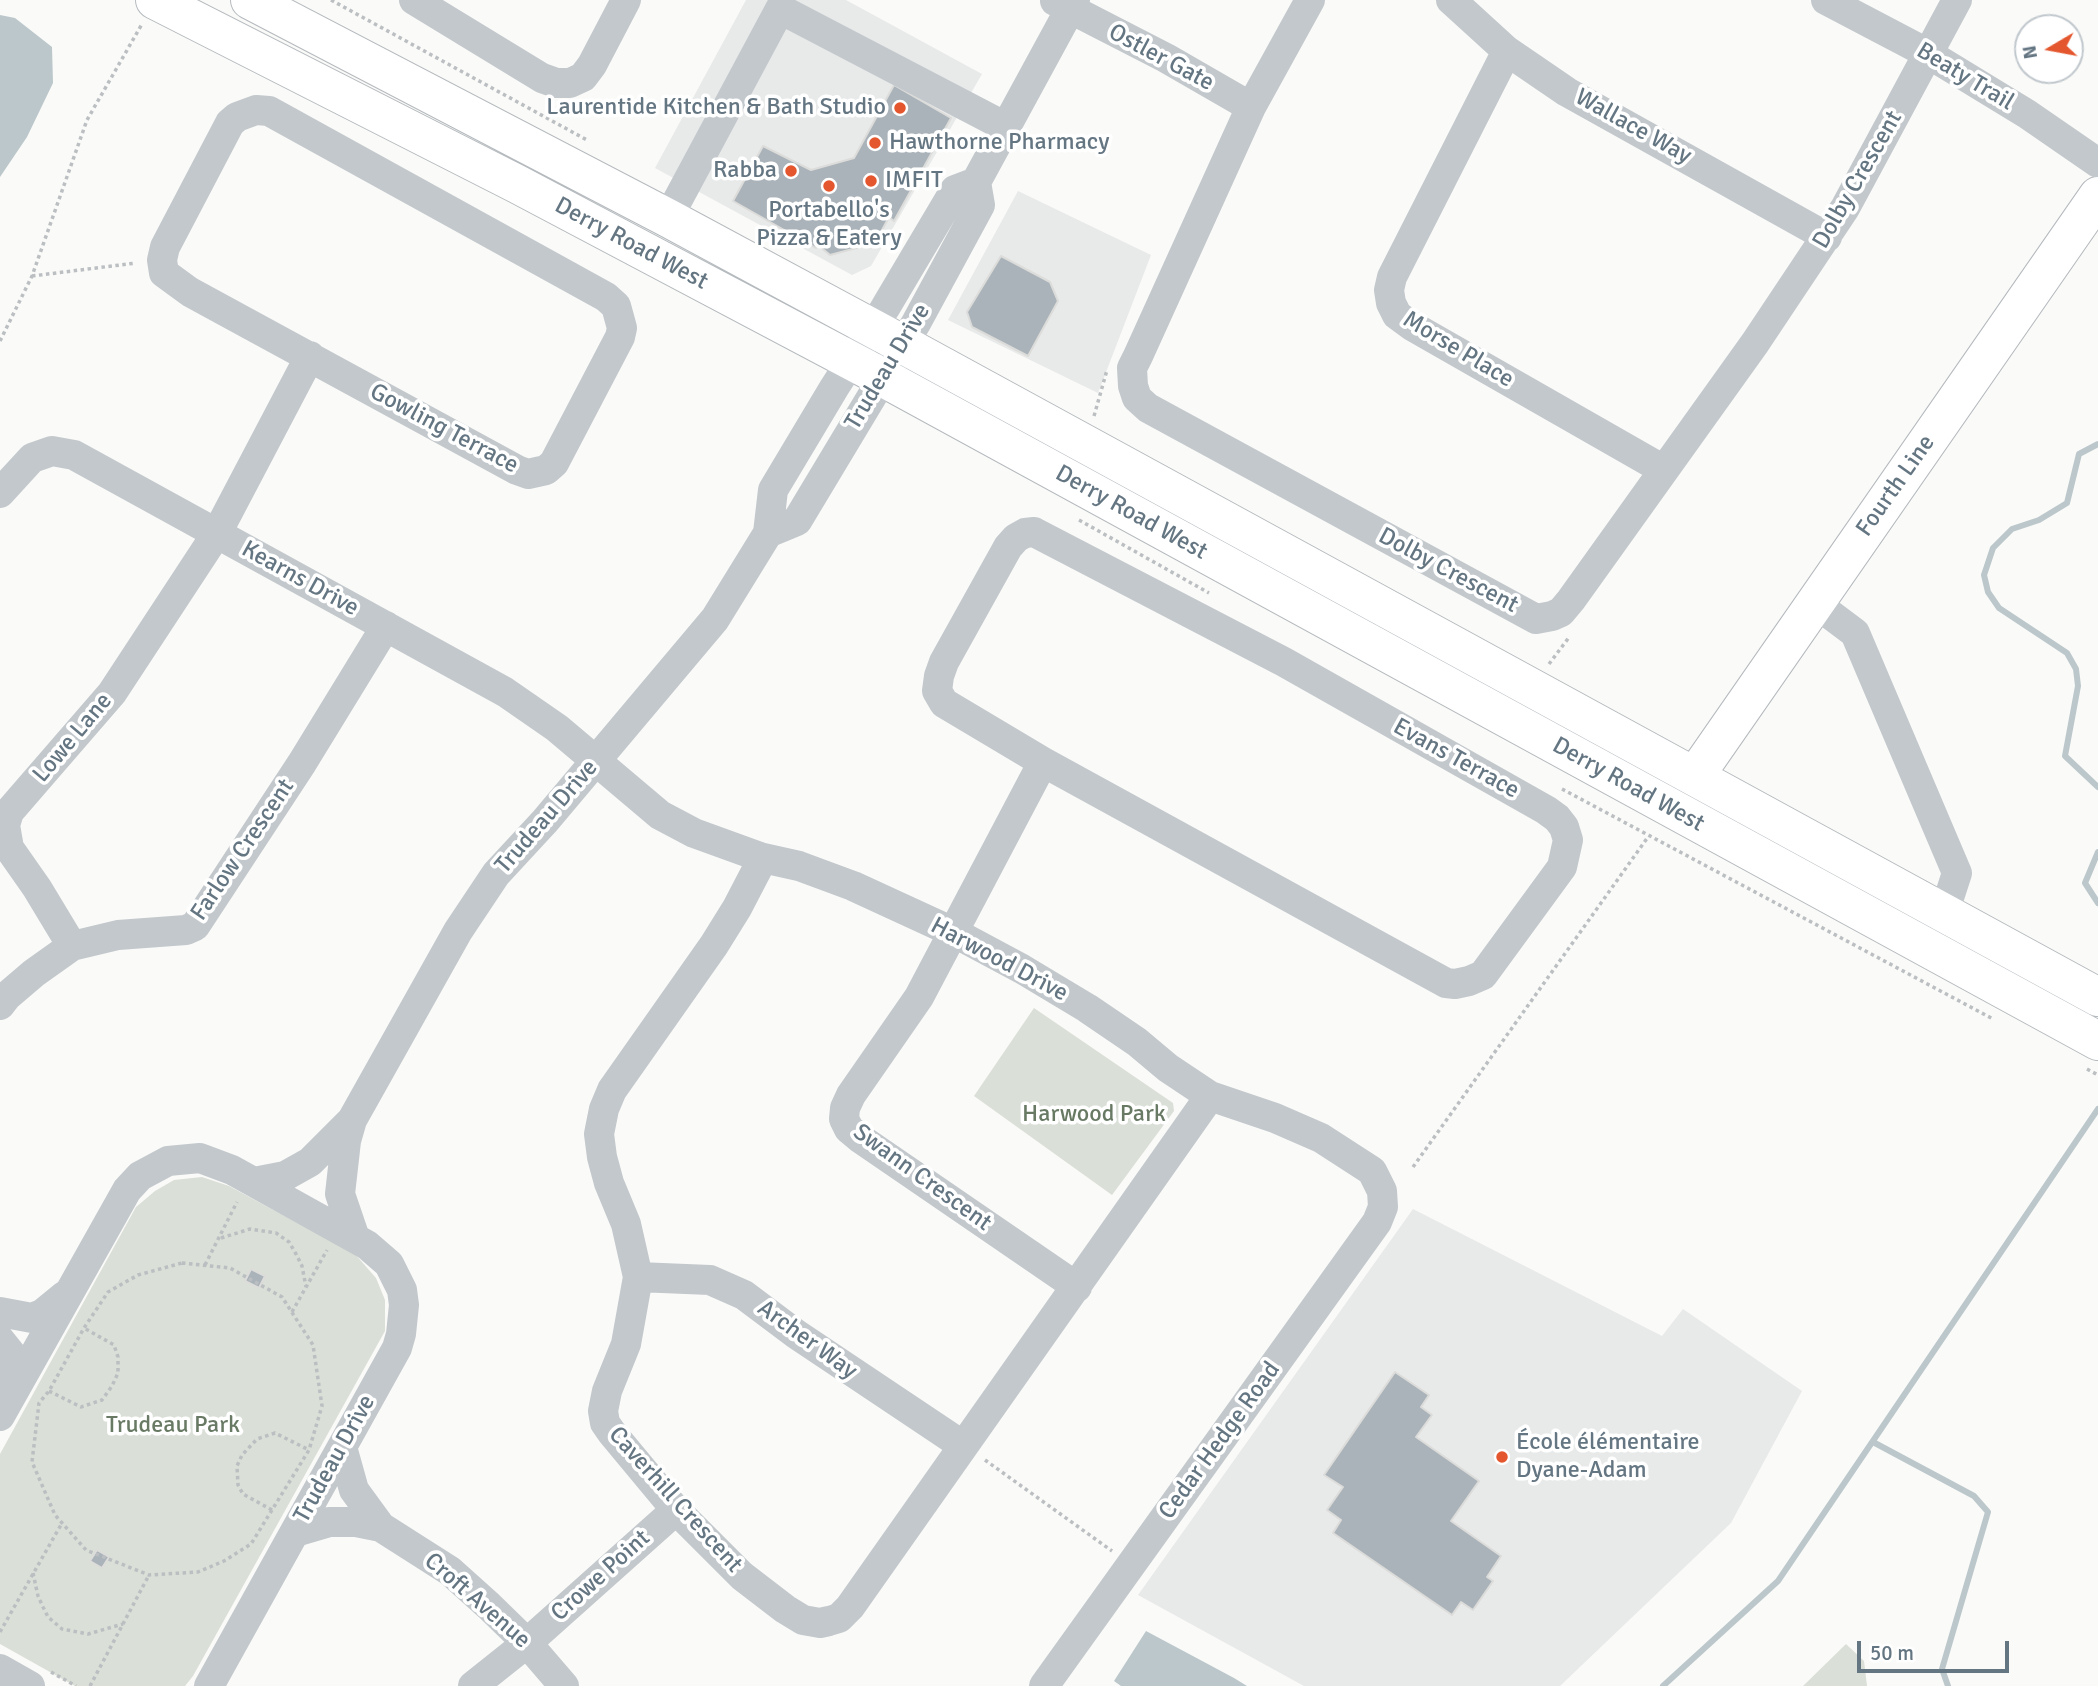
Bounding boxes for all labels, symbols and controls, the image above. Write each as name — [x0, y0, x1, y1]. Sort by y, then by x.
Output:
north arrow — [2014, 14, 2084, 84]
street label: Ostler Gate — [1103, 18, 1219, 98]
street label: Beaty Trail — [1911, 37, 2019, 117]
text: N — [2017, 44, 2043, 61]
street label: Wallace Way — [1570, 83, 1696, 171]
place label: Laurentide Kitchen & Bath Studio — [546, 94, 886, 122]
marker: Laurentide Kitchen & Bath Studio — [892, 100, 908, 116]
street label: Dolby Crescent — [1807, 106, 1909, 254]
place label: Hawthorne Pharmacy — [889, 129, 1109, 157]
marker: Hawthorne Pharmacy — [867, 135, 883, 151]
place label: Rabba — [713, 157, 777, 185]
marker: Rabba — [783, 163, 799, 179]
place label: IMFIT — [885, 167, 943, 195]
marker: IMFIT — [863, 173, 879, 189]
marker: Portabello's Pizza & Eatery — [821, 178, 837, 194]
street label: Derry Road West — [549, 192, 713, 296]
place label: Portabello's Pizza & Eatery — [756, 197, 902, 253]
street label: Trudeau Drive — [839, 299, 937, 435]
street label: Morse Place — [1397, 306, 1519, 394]
street label: Gowling Terrace — [365, 378, 523, 480]
street label: Fourth Line — [1851, 430, 1941, 542]
street label: Derry Road West — [1050, 459, 1212, 567]
street label: Dolby Crescent — [1373, 522, 1523, 620]
street label: Kearns Drive — [236, 535, 364, 623]
street label: Lowe Lane — [27, 687, 119, 789]
street label: Evans Terrace — [1388, 713, 1524, 805]
street label: Derry Road West — [1547, 731, 1709, 839]
street label: Trudeau Drive — [490, 754, 604, 880]
street label: Farlow Crescent — [185, 774, 301, 926]
street label: Harwood Drive — [925, 912, 1073, 1008]
park label: Harwood Park — [1022, 1101, 1166, 1129]
street label: Swann Crescent — [847, 1118, 997, 1238]
street label: Archer Way — [752, 1294, 862, 1386]
street label: Cedar Hedge Road — [1153, 1357, 1287, 1525]
street label: Trudeau Drive — [288, 1390, 382, 1528]
park label: Trudeau Park — [106, 1412, 240, 1440]
street label: Caverhill Crescent — [602, 1421, 748, 1579]
place label: École élémentaire Dyane-Adam — [1516, 1429, 1700, 1485]
marker: École élémentaire Dyane-Adam — [1494, 1449, 1510, 1465]
street label: Crowe Point — [546, 1524, 656, 1628]
street label: Croft Avenue — [418, 1547, 536, 1655]
scale bar — [1860, 1626, 2012, 1670]
text: 50 m — [1870, 1640, 1914, 1666]

